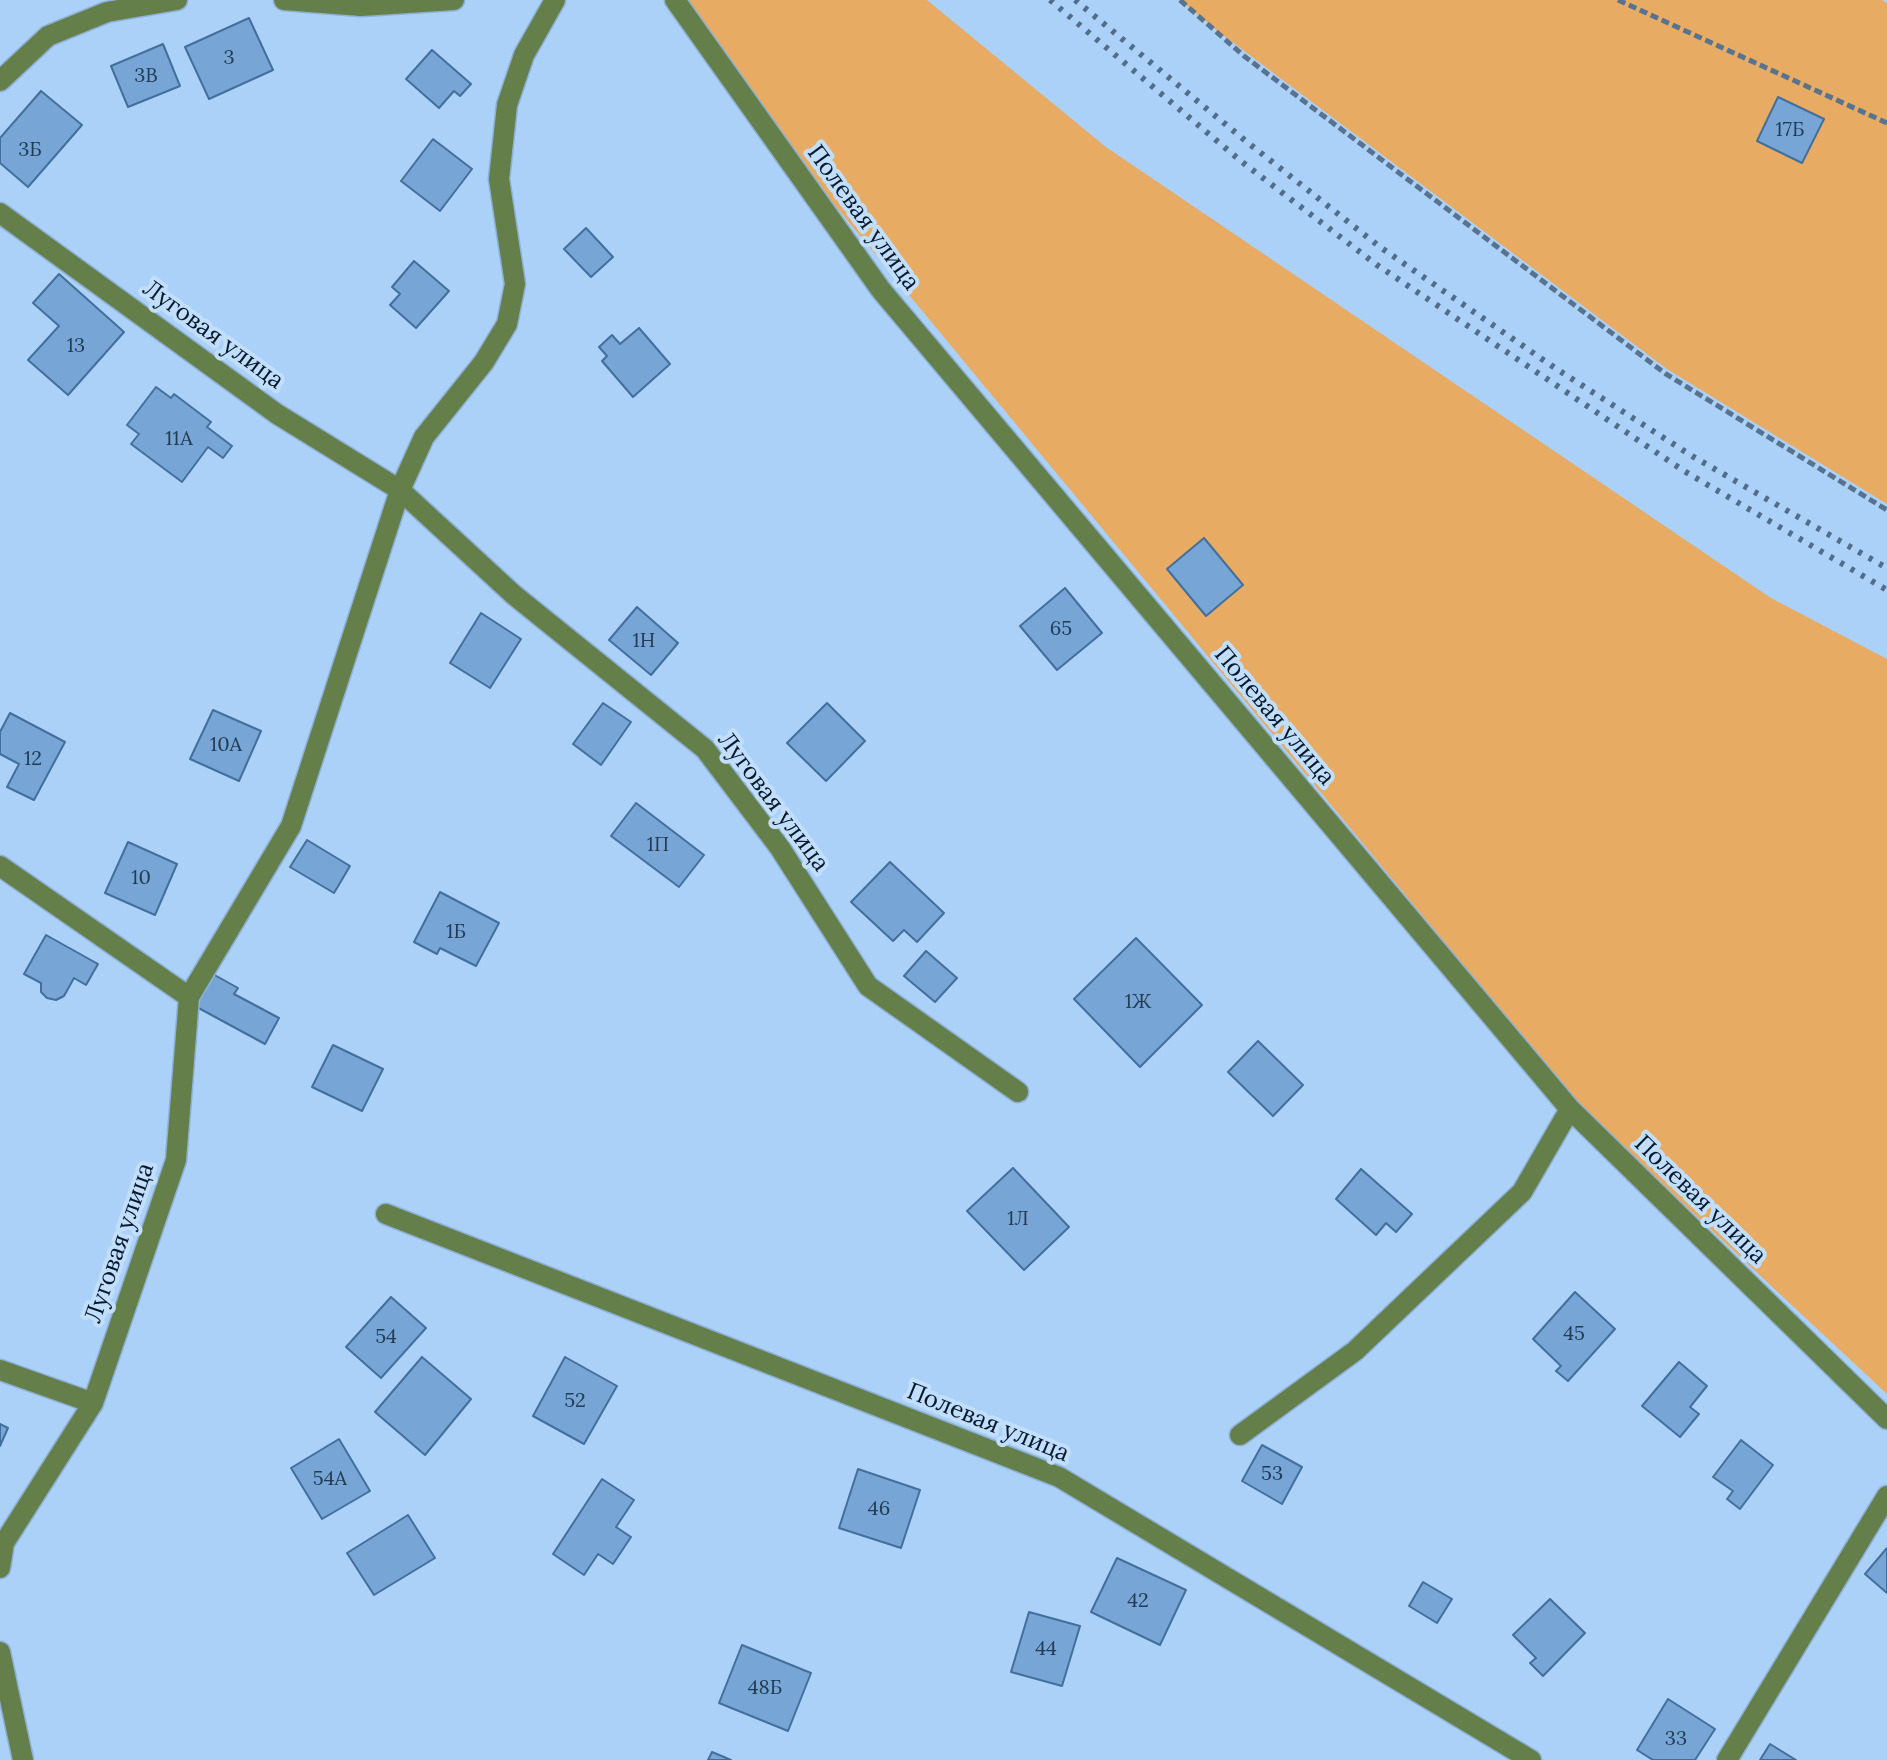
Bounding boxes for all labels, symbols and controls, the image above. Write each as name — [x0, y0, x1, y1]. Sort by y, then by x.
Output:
house number: 3 — [223, 46, 235, 70]
house number: 3В — [134, 64, 158, 88]
house number: 17Б — [1776, 118, 1804, 142]
house number: 3Б — [18, 138, 42, 162]
street label: Полевая улица — [801, 140, 925, 296]
street label: Луговая улица — [137, 274, 289, 396]
house number: 13 — [67, 334, 85, 358]
house number: 11А — [165, 427, 193, 451]
house number: 65 — [1050, 617, 1072, 641]
house number: 1Н — [633, 629, 655, 653]
street label: Полевая улица — [1208, 641, 1340, 791]
street label: Луговая улица — [711, 727, 835, 877]
house number: 10А — [210, 733, 242, 757]
house number: 12 — [24, 747, 42, 771]
house number: 1П — [647, 833, 669, 857]
house number: 10 — [131, 866, 151, 890]
house number: 1Б — [446, 920, 466, 944]
house number: 1Ж — [1125, 990, 1151, 1014]
street label: Полевая улица — [1628, 1130, 1772, 1270]
street label: Луговая улица — [79, 1159, 161, 1327]
house number: 1Л — [1007, 1207, 1029, 1231]
house number: 45 — [1563, 1322, 1585, 1346]
house number: 54 — [375, 1325, 397, 1349]
street label: Полевая улица — [903, 1377, 1073, 1469]
house number: 52 — [564, 1389, 586, 1413]
house number: 53 — [1261, 1462, 1283, 1486]
house number: 54А — [313, 1467, 347, 1491]
house number: 46 — [868, 1497, 890, 1521]
house number: 42 — [1127, 1589, 1149, 1613]
house number: 44 — [1035, 1637, 1057, 1661]
house number: 48Б — [748, 1676, 782, 1700]
house number: 33 — [1665, 1727, 1687, 1751]

